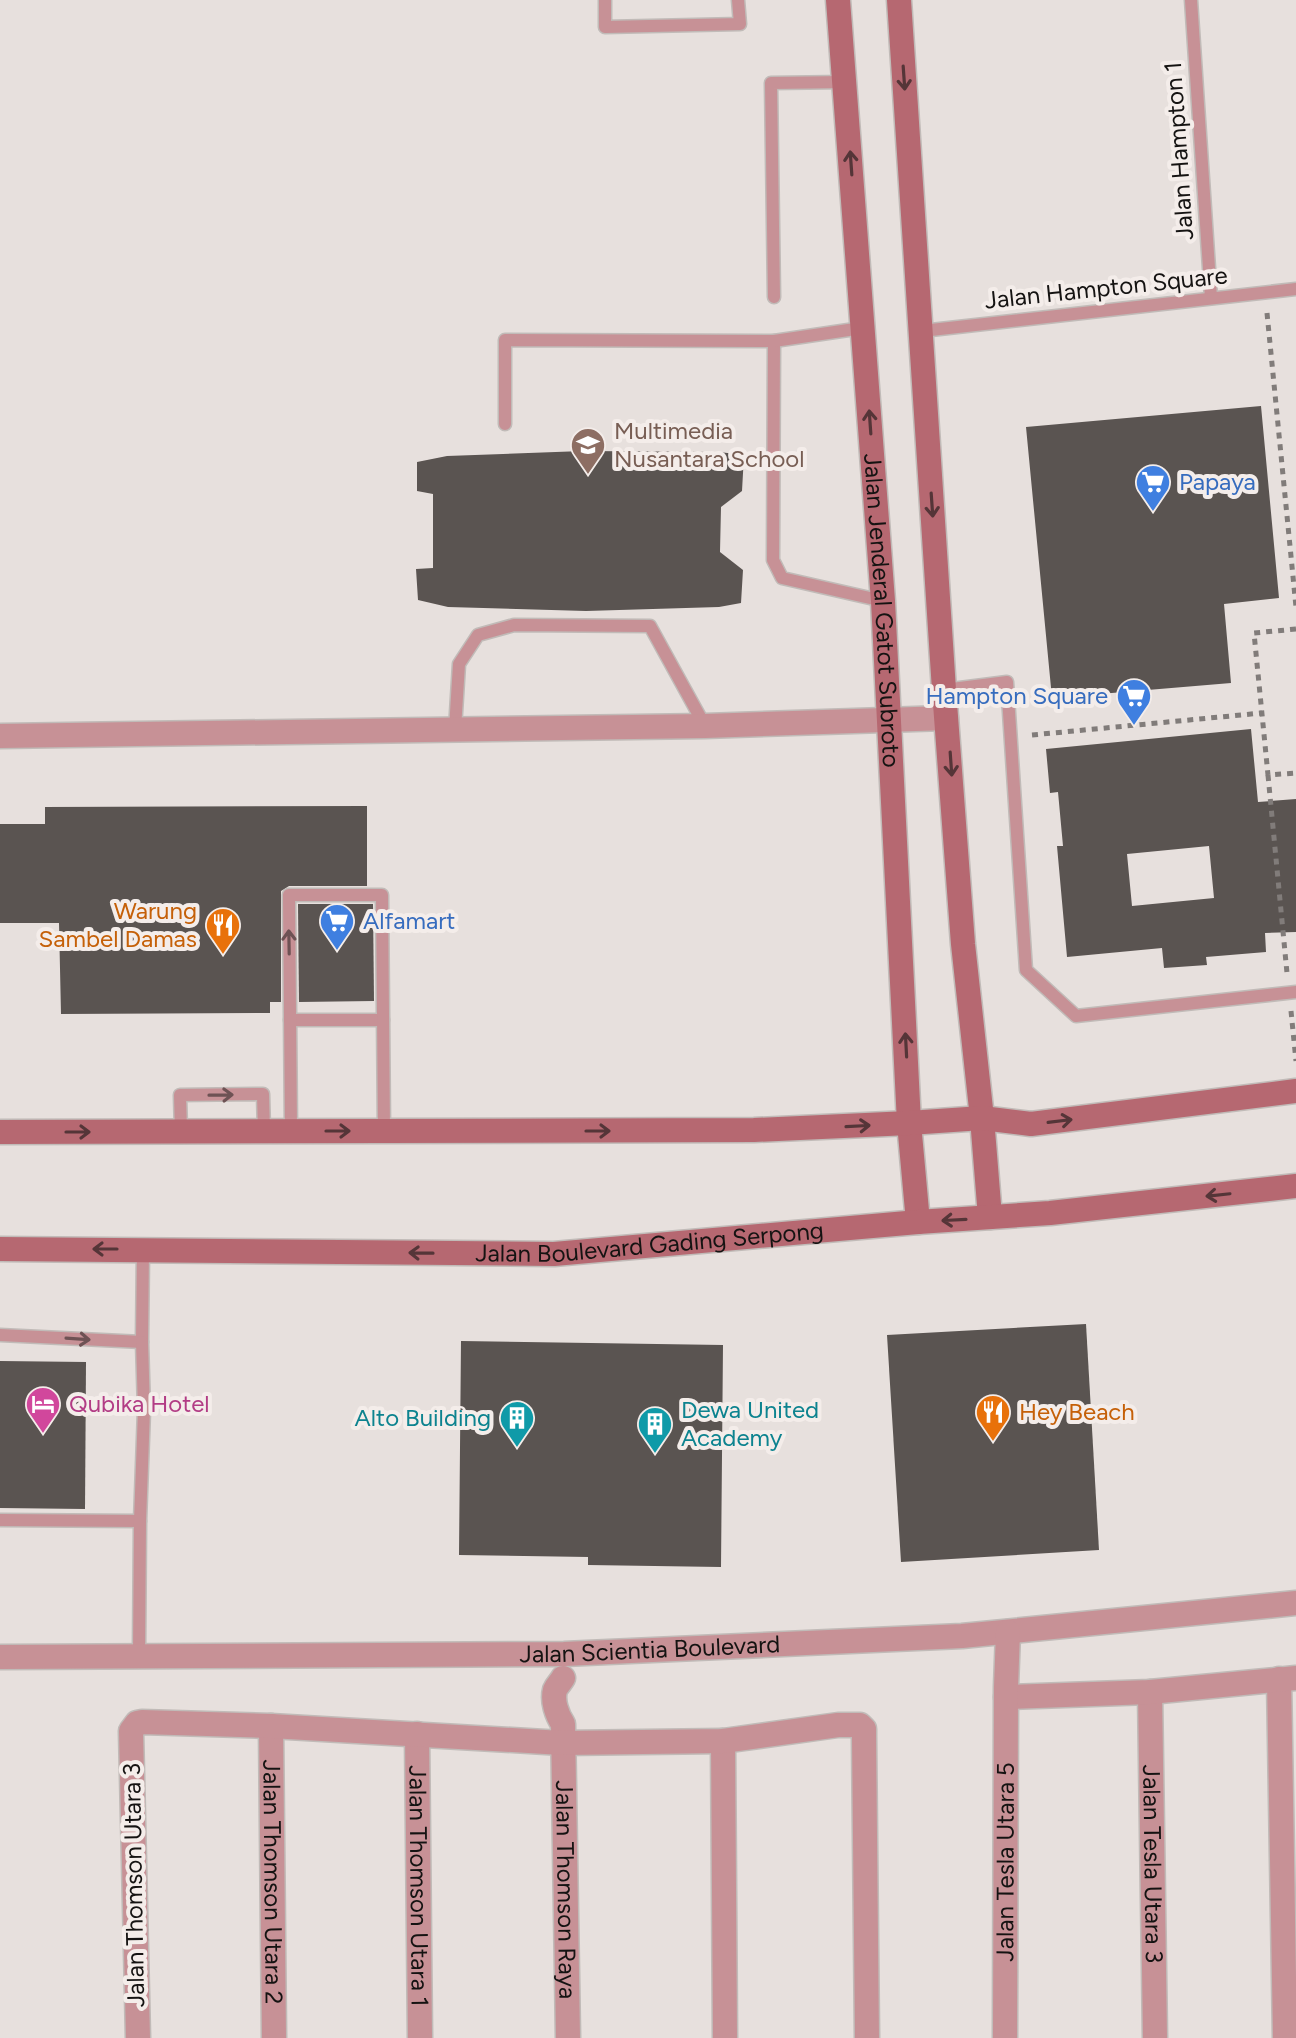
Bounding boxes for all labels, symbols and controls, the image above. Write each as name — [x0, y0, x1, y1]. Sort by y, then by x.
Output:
street label: Jalan Hampton 1 — [1158, 61, 1199, 241]
one-way arrow — [897, 64, 912, 91]
one-way arrow — [843, 150, 858, 177]
street label: Jalan Hampton Square — [983, 260, 1229, 315]
one-way arrow — [862, 409, 877, 436]
place label: Multimedia Nusantara School — [614, 416, 805, 473]
school or university icon: Multimedia Nusantara School — [569, 426, 607, 476]
street label: Jalan Jenderal Gatot Subroto — [858, 452, 906, 768]
supermarket icon: Papaya — [1134, 463, 1172, 513]
place label: Papaya — [1179, 467, 1256, 496]
one-way arrow — [925, 491, 940, 518]
supermarket icon: Hampton Square — [1115, 677, 1153, 727]
place label: Hampton Square — [925, 681, 1108, 710]
one-way arrow — [944, 750, 959, 777]
place label: Warung Sambel Damas — [39, 896, 197, 953]
supermarket icon: Alfamart — [318, 902, 356, 952]
restaurant icon: Warung Sambel Damas — [204, 906, 242, 956]
place label: Alfamart — [363, 906, 455, 935]
one-way arrow — [281, 929, 297, 956]
one-way arrow — [898, 1032, 913, 1059]
one-way arrow — [207, 1087, 234, 1102]
one-way arrow — [1046, 1113, 1072, 1128]
one-way arrow — [844, 1118, 871, 1133]
one-way arrow — [324, 1123, 351, 1139]
one-way arrow — [584, 1123, 611, 1139]
one-way arrow — [64, 1124, 91, 1140]
one-way arrow — [1206, 1187, 1232, 1202]
one-way arrow — [941, 1212, 968, 1227]
street label: Jalan Boulevard Gading Serpong — [475, 1215, 825, 1268]
one-way arrow — [92, 1241, 119, 1257]
one-way arrow — [408, 1245, 435, 1260]
one-way arrow — [64, 1332, 91, 1347]
hotel icon: Qubika Hotel — [24, 1385, 62, 1435]
place label: Qubika Hotel — [69, 1389, 210, 1418]
restaurant icon: Hey Beach — [974, 1393, 1012, 1443]
place label: Dewa United Academy — [681, 1395, 819, 1452]
place label: Hey Beach — [1019, 1397, 1135, 1426]
building icon: Alto Building — [498, 1399, 536, 1449]
place label: Alto Building — [355, 1403, 491, 1432]
building icon: Dewa United Academy — [636, 1405, 674, 1455]
street label: Jalan Scientia Boulevard — [519, 1629, 781, 1668]
street label: Jalan Thomson Utara 2 — [257, 1759, 289, 2005]
street label: Jalan Tesla Utara 5 — [990, 1762, 1020, 1962]
street label: Jalan Thomson Utara 3 — [117, 1763, 150, 2007]
street label: Jalan Tesla Utara 3 — [1137, 1764, 1169, 1964]
street label: Jalan Thomson Utara 1 — [403, 1765, 435, 2007]
street label: Jalan Thomson Raya — [550, 1780, 582, 1999]

